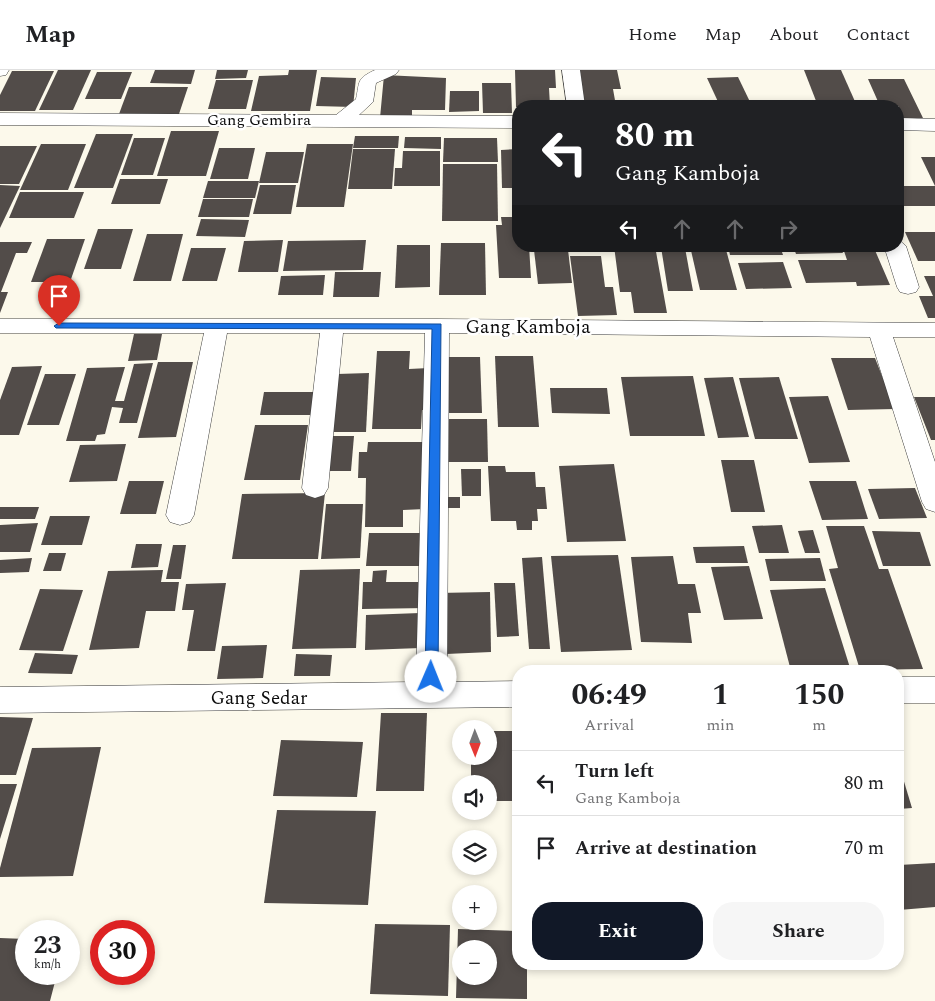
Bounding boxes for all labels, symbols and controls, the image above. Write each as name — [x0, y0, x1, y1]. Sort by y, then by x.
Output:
text: Map — [25, 17, 75, 53]
text: Home — [628, 21, 677, 48]
text: Map — [705, 21, 741, 48]
text: About — [769, 21, 819, 48]
text: Contact — [847, 21, 910, 48]
street label: Gang Gembira — [207, 108, 311, 132]
text: 80 m — [615, 109, 695, 162]
icon: left — [532, 120, 597, 185]
text: Gang Kamboja — [615, 157, 760, 190]
icon: left — [615, 215, 643, 243]
icon: ahead — [668, 215, 696, 243]
icon: ahead — [721, 215, 749, 243]
icon: right — [774, 215, 802, 243]
pin — [38, 275, 80, 326]
icon: arrive — [45, 282, 73, 310]
street label: Gang Kamboja — [466, 313, 591, 342]
position arrow — [404, 650, 456, 702]
text: 06:49 — [572, 672, 647, 718]
text: 1 — [712, 672, 729, 718]
text: 150 — [794, 672, 844, 718]
street label: Gang Sedar — [210, 684, 308, 713]
text: Arrival — [584, 713, 634, 737]
text: min — [706, 713, 734, 737]
text: m — [812, 713, 826, 737]
north arrow — [452, 720, 498, 765]
map controls — [452, 720, 497, 985]
text: Turn left — [575, 757, 654, 786]
icon: left — [532, 769, 560, 797]
text: 80 m — [844, 769, 884, 798]
button: sound — [452, 775, 497, 820]
text: Gang Kamboja — [575, 786, 680, 810]
button: layers — [452, 830, 497, 875]
icon: arrive — [532, 834, 560, 862]
text: Arrive at destination — [575, 834, 757, 863]
text: 70 m — [844, 834, 884, 863]
button: + — [452, 885, 497, 930]
button: Exit — [532, 902, 703, 960]
button: Share — [713, 902, 884, 960]
speed limit sign: 30 — [90, 920, 155, 985]
text: 23 — [33, 927, 62, 965]
button: − — [452, 940, 497, 985]
text: km/h — [34, 955, 61, 974]

